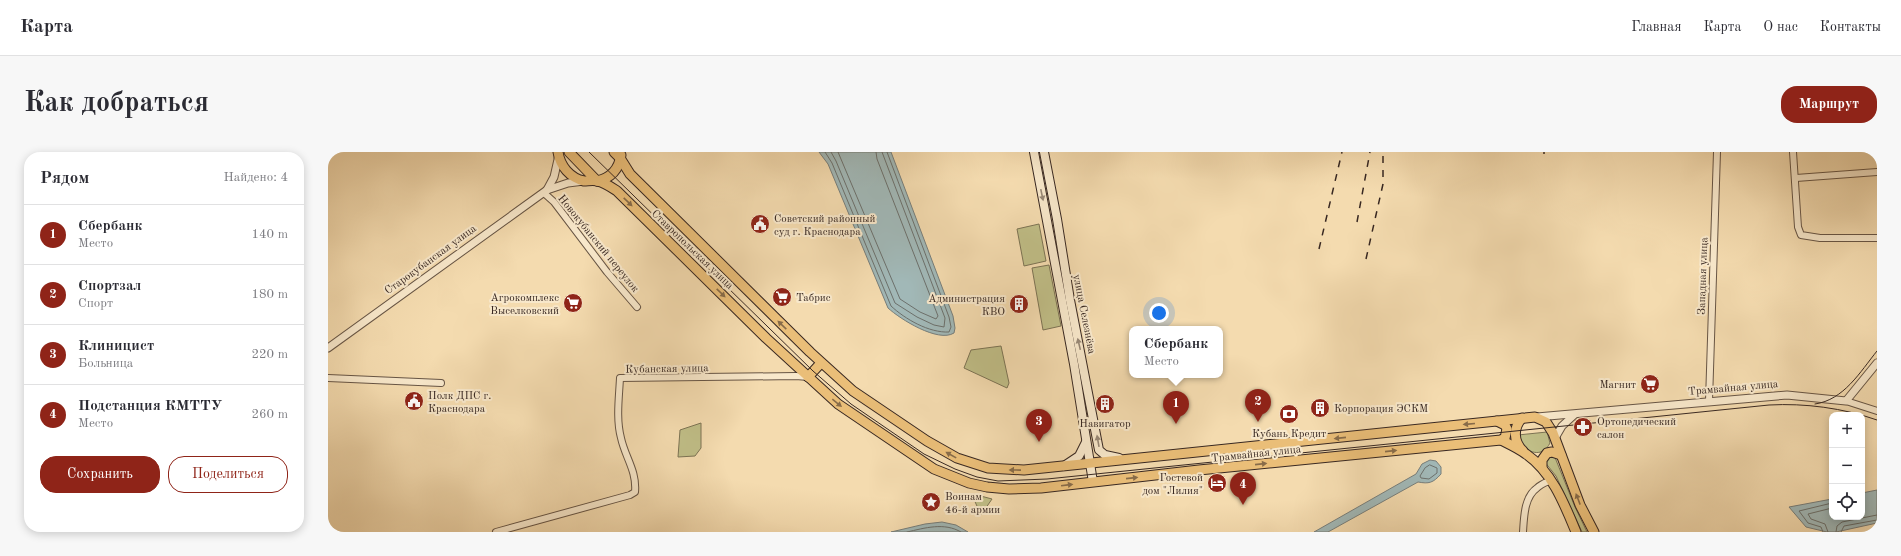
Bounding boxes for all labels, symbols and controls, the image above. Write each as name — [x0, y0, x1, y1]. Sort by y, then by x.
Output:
text: Карта — [20, 18, 73, 37]
text: Главная — [1631, 20, 1681, 34]
text: Карта — [1703, 20, 1741, 34]
text: О нас — [1763, 20, 1798, 34]
text: Контакты — [1820, 20, 1881, 34]
button: Маршрут — [1781, 86, 1877, 123]
text: Как добраться — [24, 90, 209, 118]
text: Рядом — [40, 170, 89, 187]
text: Найдено: 4 — [224, 171, 288, 184]
one-way arrow — [1039, 189, 1045, 201]
street label: Новокубанский переулок — [555, 193, 641, 295]
one-way arrow — [623, 198, 633, 207]
street label: Ставропольская улица — [649, 208, 735, 292]
public building icon: Советский районный суд г. Краснодара — [749, 213, 771, 235]
place label: Советский районный суд г. Краснодара — [774, 214, 875, 238]
text: Сбербанк — [78, 219, 142, 234]
street label: Старокубанская улица — [383, 223, 479, 297]
text: 1 — [49, 228, 57, 241]
text: 140 m — [251, 228, 288, 241]
text: Место — [78, 237, 113, 250]
street label: Западная улица — [1697, 237, 1710, 315]
street label: улица Селезнёва — [1070, 274, 1097, 356]
text: Спортзал — [78, 279, 141, 294]
supermarket icon: Табрис — [771, 286, 793, 308]
text: 2 — [49, 288, 57, 301]
text: 180 m — [251, 288, 288, 301]
one-way arrow — [716, 289, 726, 298]
supermarket icon: Агрокомплекс Выселковский — [562, 292, 584, 314]
place label: Агрокомплекс Выселковский — [490, 293, 559, 317]
place label: Табрис — [796, 293, 831, 304]
building icon: Администрация КВО — [1008, 293, 1030, 315]
place label: Администрация КВО — [928, 294, 1005, 318]
text: Спорт — [78, 297, 113, 310]
your location — [1149, 303, 1169, 323]
one-way arrow — [777, 320, 787, 330]
popup — [1129, 326, 1223, 378]
text: Сбербанк — [1144, 337, 1208, 352]
one-way arrow — [1075, 338, 1081, 350]
text: Клиницист — [78, 339, 154, 354]
text: 3 — [49, 348, 57, 361]
text: 220 m — [251, 348, 288, 361]
text: Место — [1144, 355, 1179, 368]
text: Больница — [78, 357, 133, 370]
street label: Кубанская улица — [625, 363, 709, 376]
supermarket icon: Магнит — [1639, 373, 1661, 395]
street label: Трамвайная улица — [1688, 379, 1779, 398]
place label: Магнит — [1599, 380, 1636, 391]
pin: 2 — [1245, 389, 1271, 422]
public building icon: Полк ДПС г. Краснодара — [403, 390, 425, 412]
place label: Полк ДПС г. Краснодара — [428, 391, 491, 415]
pin: 1 — [1163, 391, 1189, 424]
building icon: Навигатор — [1094, 393, 1116, 415]
building icon: Корпорация ЭСКМ — [1309, 397, 1331, 419]
text: Подстанция КМТТУ — [78, 399, 222, 414]
one-way arrow — [832, 399, 842, 407]
bank icon: Кубань Кредит — [1278, 403, 1300, 425]
place label: Корпорация ЭСКМ — [1334, 404, 1428, 415]
text: 4 — [49, 408, 57, 421]
text: 260 m — [251, 408, 288, 421]
pin: 3 — [1026, 409, 1052, 442]
map controls — [1829, 412, 1865, 520]
button: + — [1829, 412, 1865, 448]
pharmacy icon: Ортопедический салон — [1572, 416, 1594, 438]
text: Место — [78, 417, 113, 430]
place label: Ортопедический салон — [1597, 417, 1676, 441]
place label: Навигатор — [1079, 419, 1131, 430]
one-way arrow — [1463, 420, 1475, 427]
place label: Кубань Кредит — [1252, 429, 1326, 440]
one-way arrow — [1094, 435, 1100, 447]
one-way arrow — [1334, 435, 1346, 441]
street label: Трамвайная улица — [1211, 444, 1302, 465]
one-way arrow — [1385, 448, 1397, 454]
button: − — [1829, 448, 1865, 484]
one-way arrow — [945, 451, 957, 458]
button: Сохранить — [40, 456, 160, 493]
button: Поделиться — [168, 456, 288, 493]
one-way arrow — [1255, 461, 1267, 467]
one-way arrow — [1008, 467, 1021, 473]
hotel icon: Гостевой дом "Лилия" — [1206, 472, 1228, 494]
pin: 4 — [1230, 472, 1256, 505]
place label: Гостевой дом "Лилия" — [1142, 473, 1203, 497]
one-way arrow — [1126, 474, 1138, 481]
one-way arrow — [1061, 482, 1073, 488]
button: locate — [1829, 484, 1865, 520]
place icon: Воинам 46-й армии — [920, 491, 942, 513]
place label: Воинам 46-й армии — [945, 492, 1000, 516]
one-way arrow — [1574, 492, 1580, 504]

